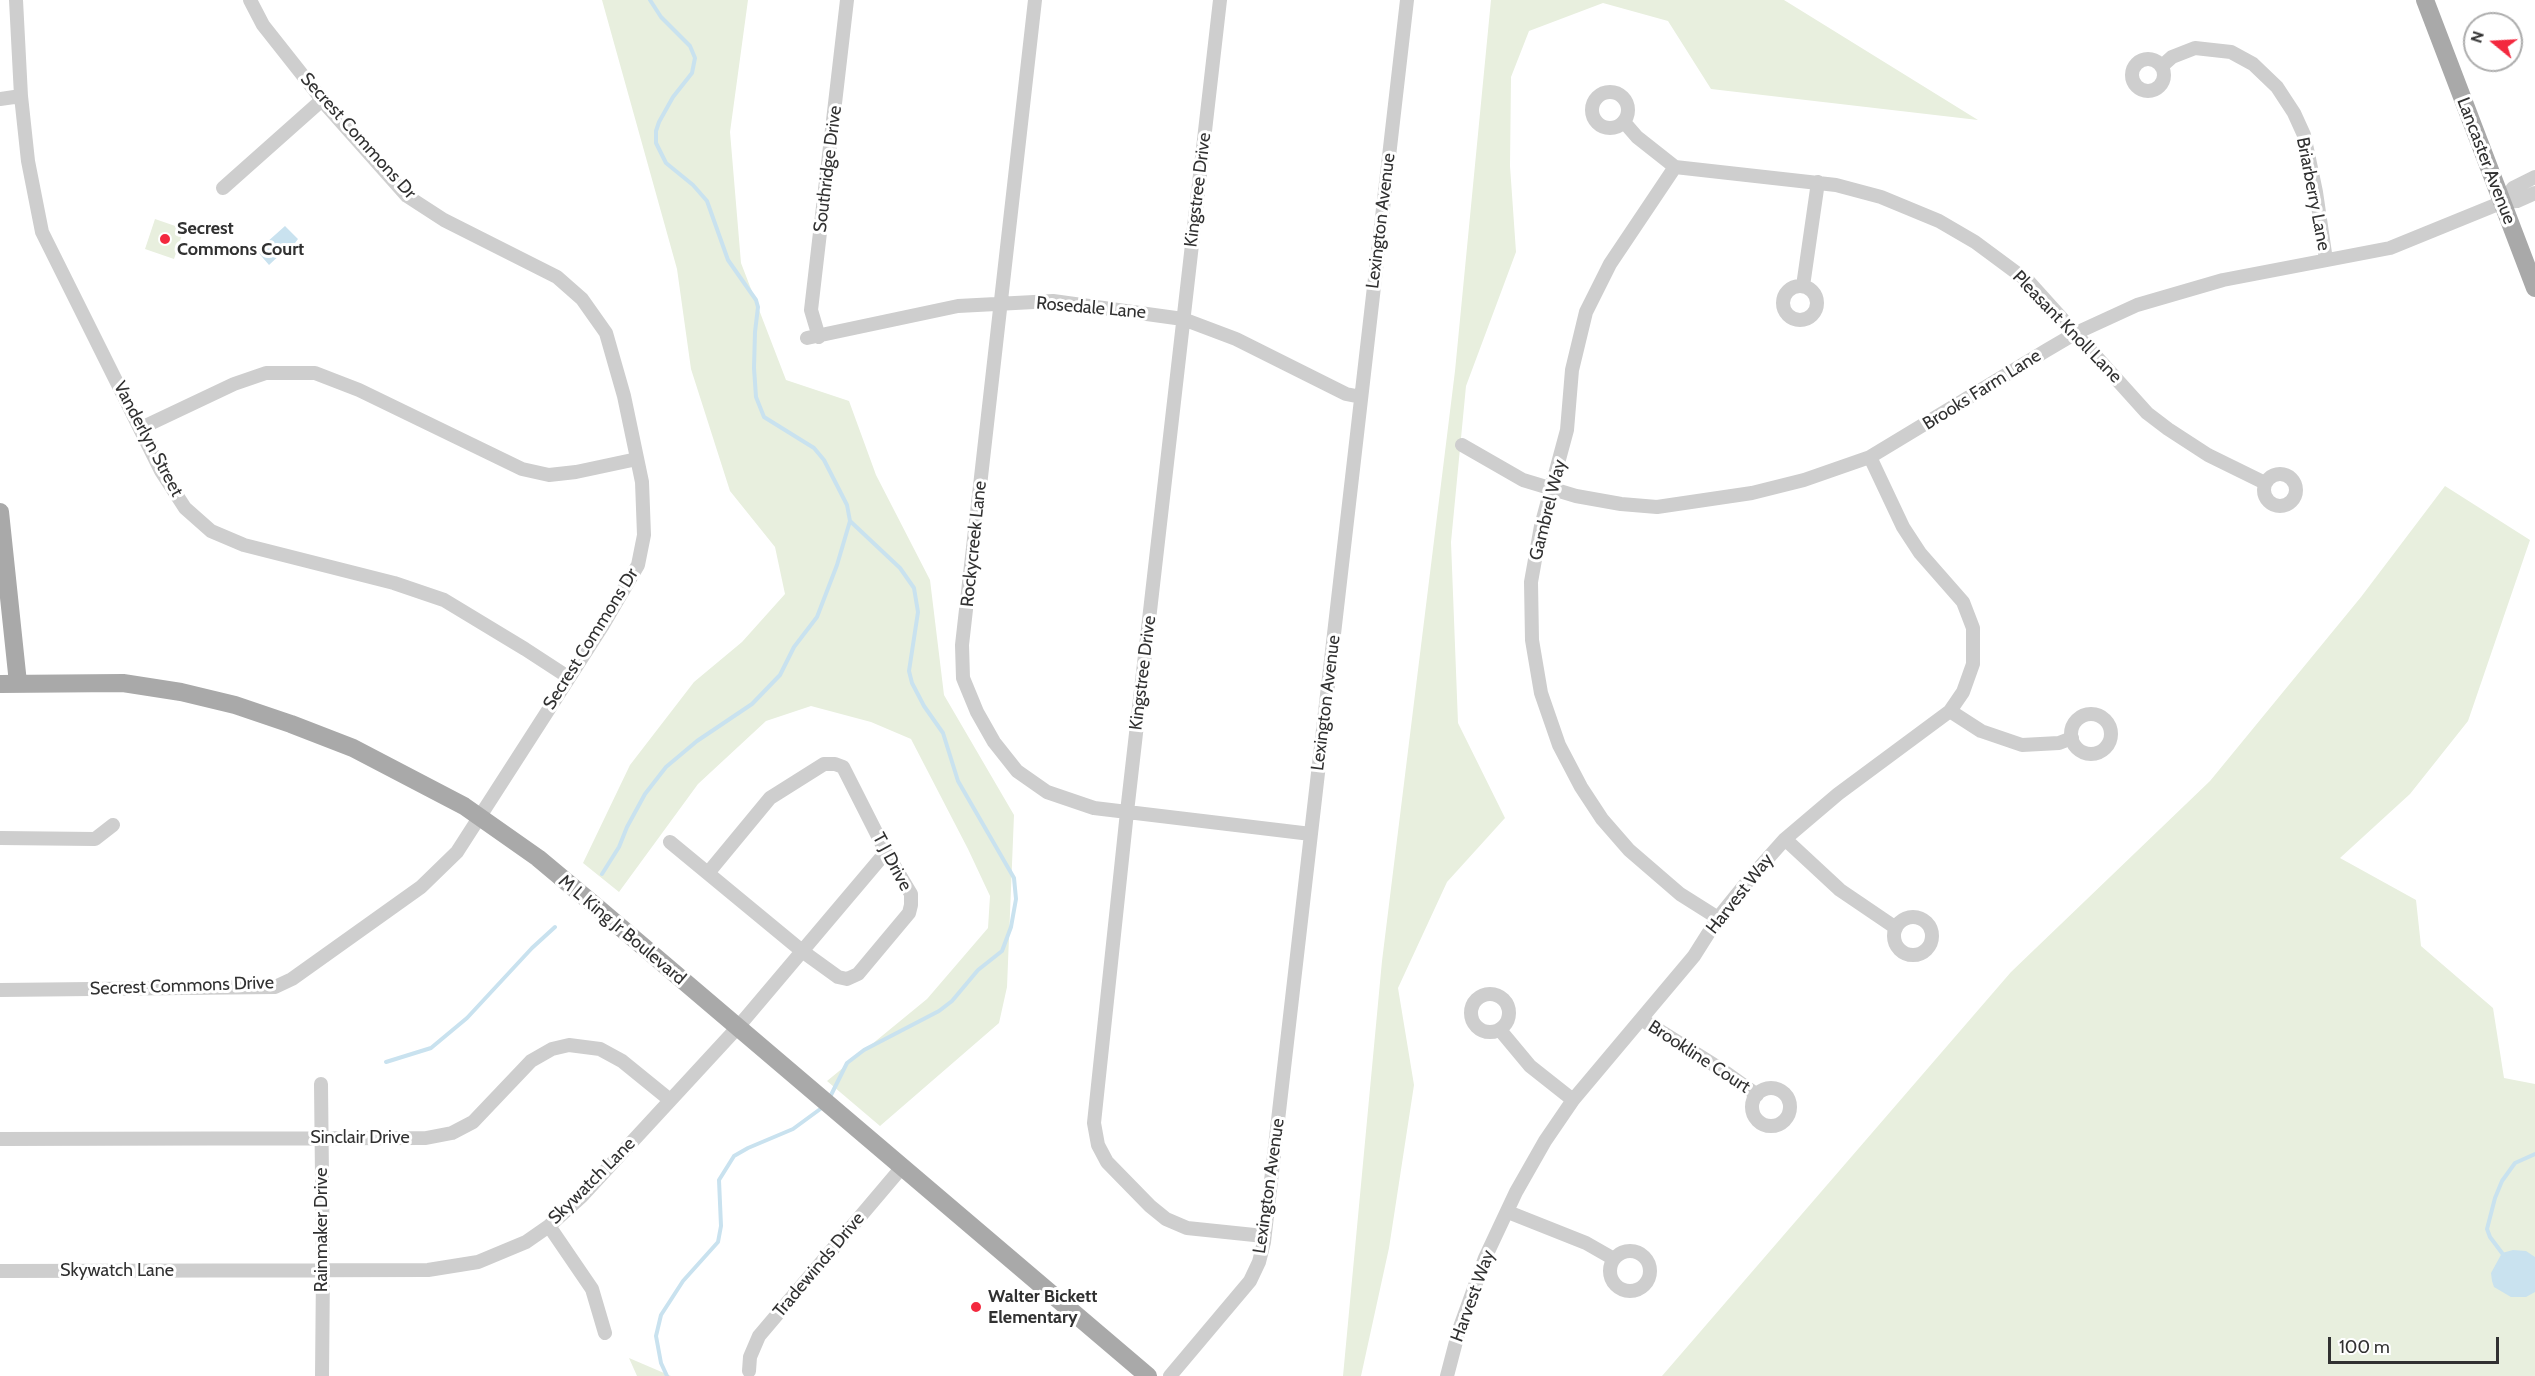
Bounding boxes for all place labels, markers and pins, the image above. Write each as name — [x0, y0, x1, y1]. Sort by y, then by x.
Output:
place label: Secrest Commons Court — [177, 218, 304, 260]
marker: Secrest Commons Court — [158, 232, 172, 246]
place label: Walter Bickett Elementary — [988, 1286, 1097, 1328]
marker: Walter Bickett Elementary — [969, 1300, 983, 1314]

